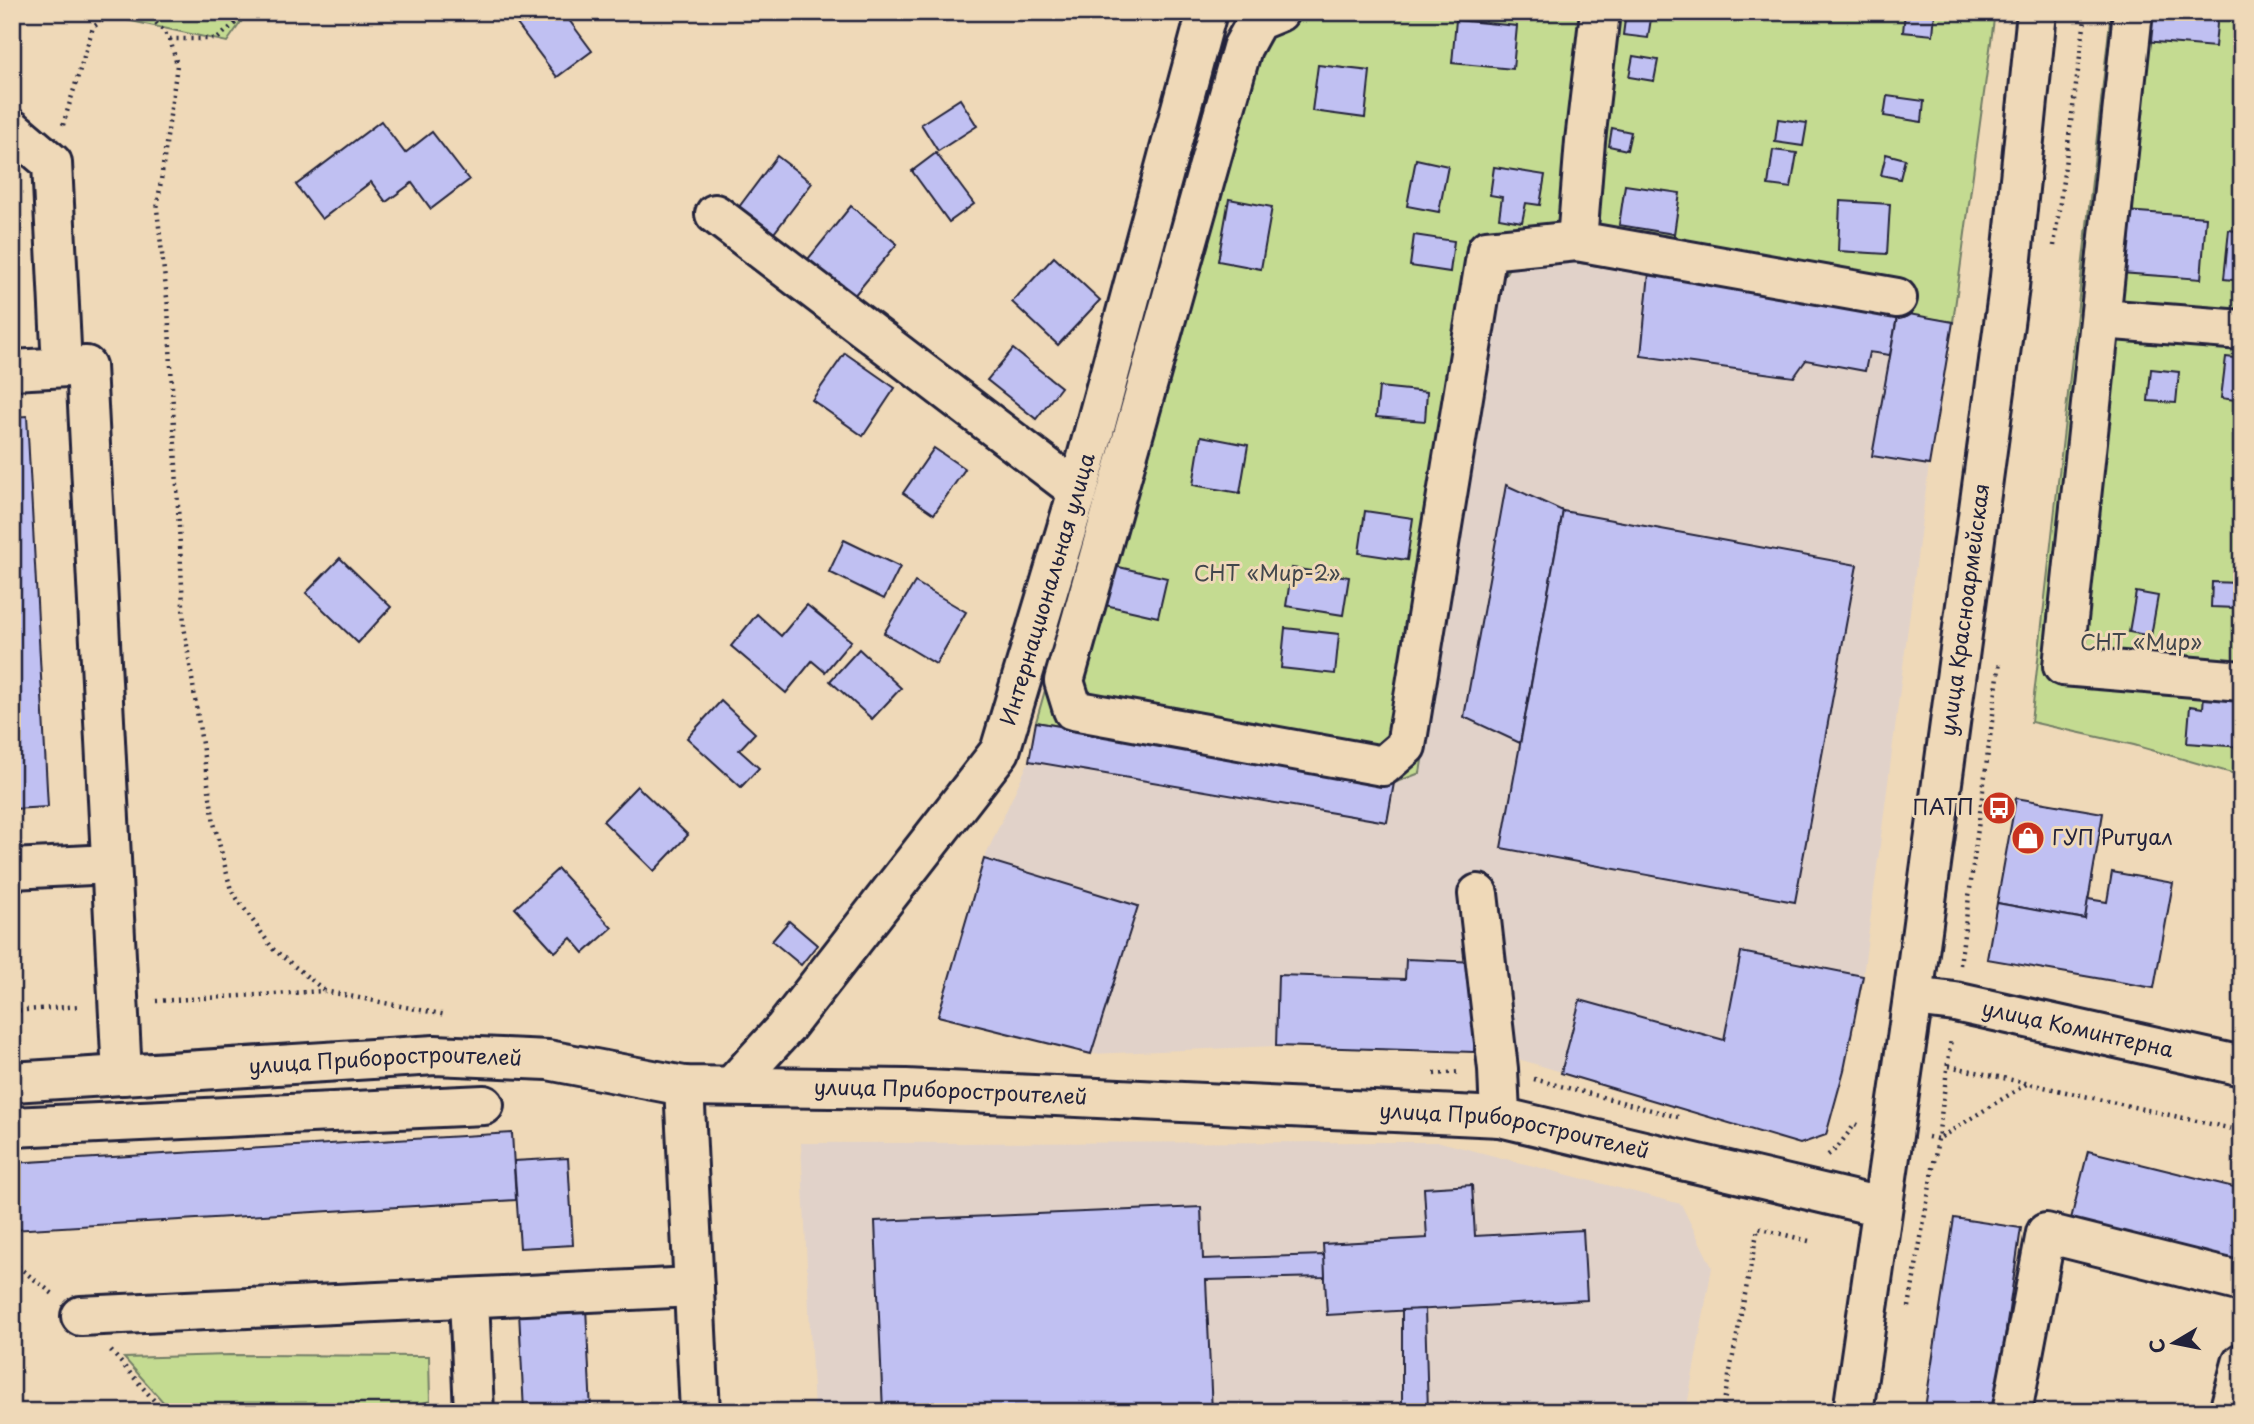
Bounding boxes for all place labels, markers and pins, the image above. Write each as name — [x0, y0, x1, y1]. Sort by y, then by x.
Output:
bus stop icon: ПАТП — [1980, 789, 2018, 827]
place label: ПАТП — [1912, 790, 1974, 822]
shop icon: ГУП Ритуал — [2009, 819, 2047, 857]
place label: ГУП Ритуал — [2052, 820, 2173, 852]

